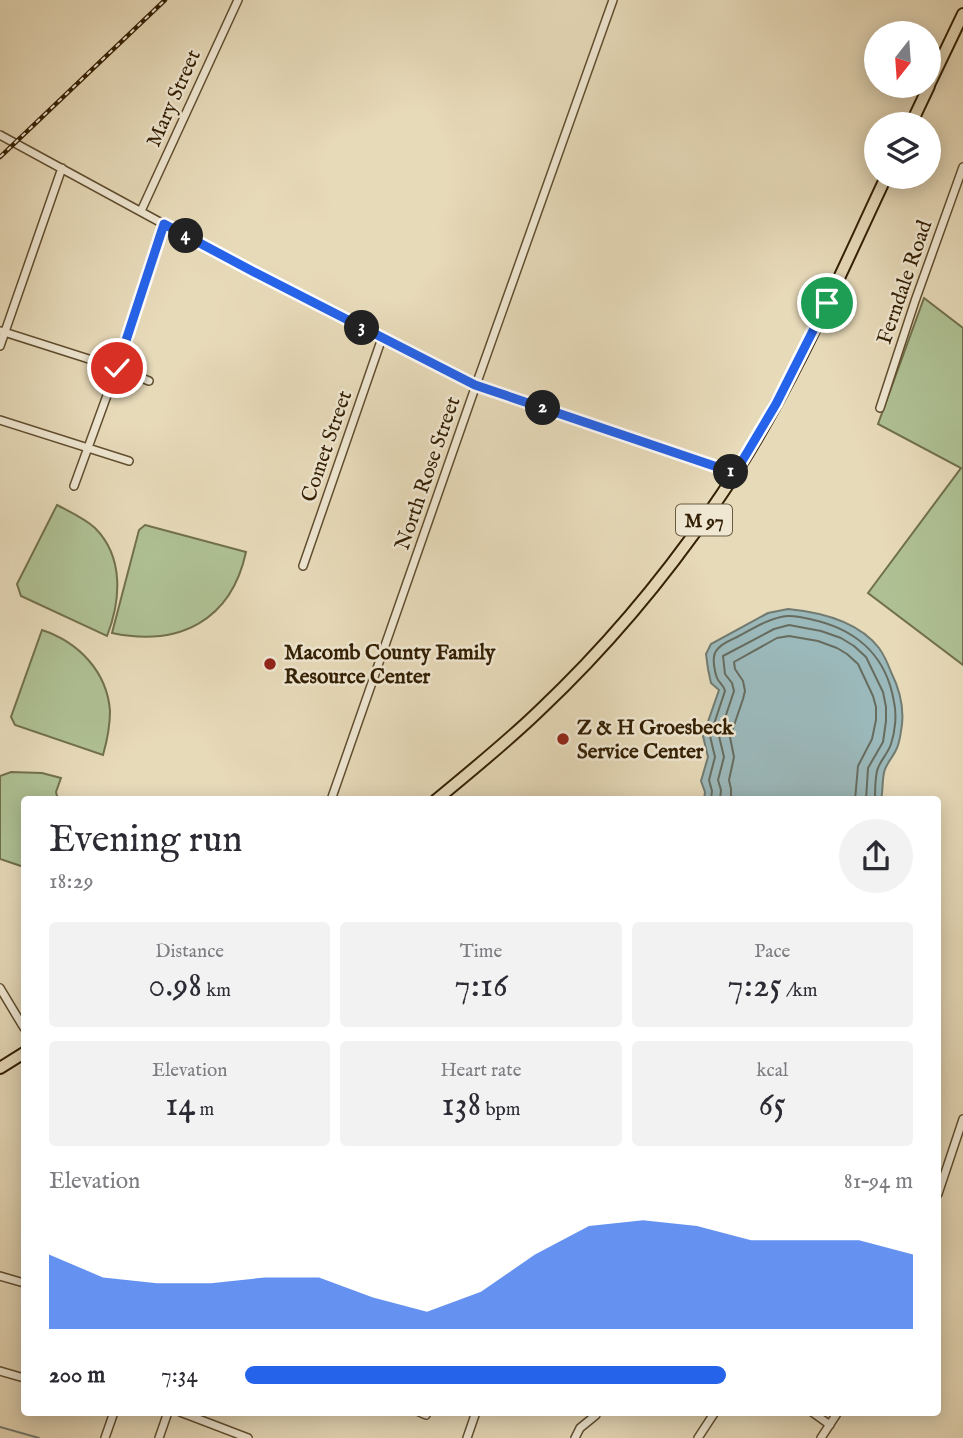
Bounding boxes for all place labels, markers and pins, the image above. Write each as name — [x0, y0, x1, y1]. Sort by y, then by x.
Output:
pin: 4 — [168, 218, 204, 254]
pin — [797, 273, 857, 333]
pin: 3 — [344, 310, 380, 346]
pin — [87, 338, 147, 398]
pin: 2 — [526, 390, 560, 426]
pin: 1 — [714, 454, 748, 490]
place label: Macomb County Family Resource Center — [284, 640, 496, 691]
marker: Macomb County Family Resource Center — [262, 656, 278, 672]
place label: Z & H Groesbeck Service Center — [577, 715, 734, 766]
marker: Z & H Groesbeck Service Center — [555, 731, 571, 747]

